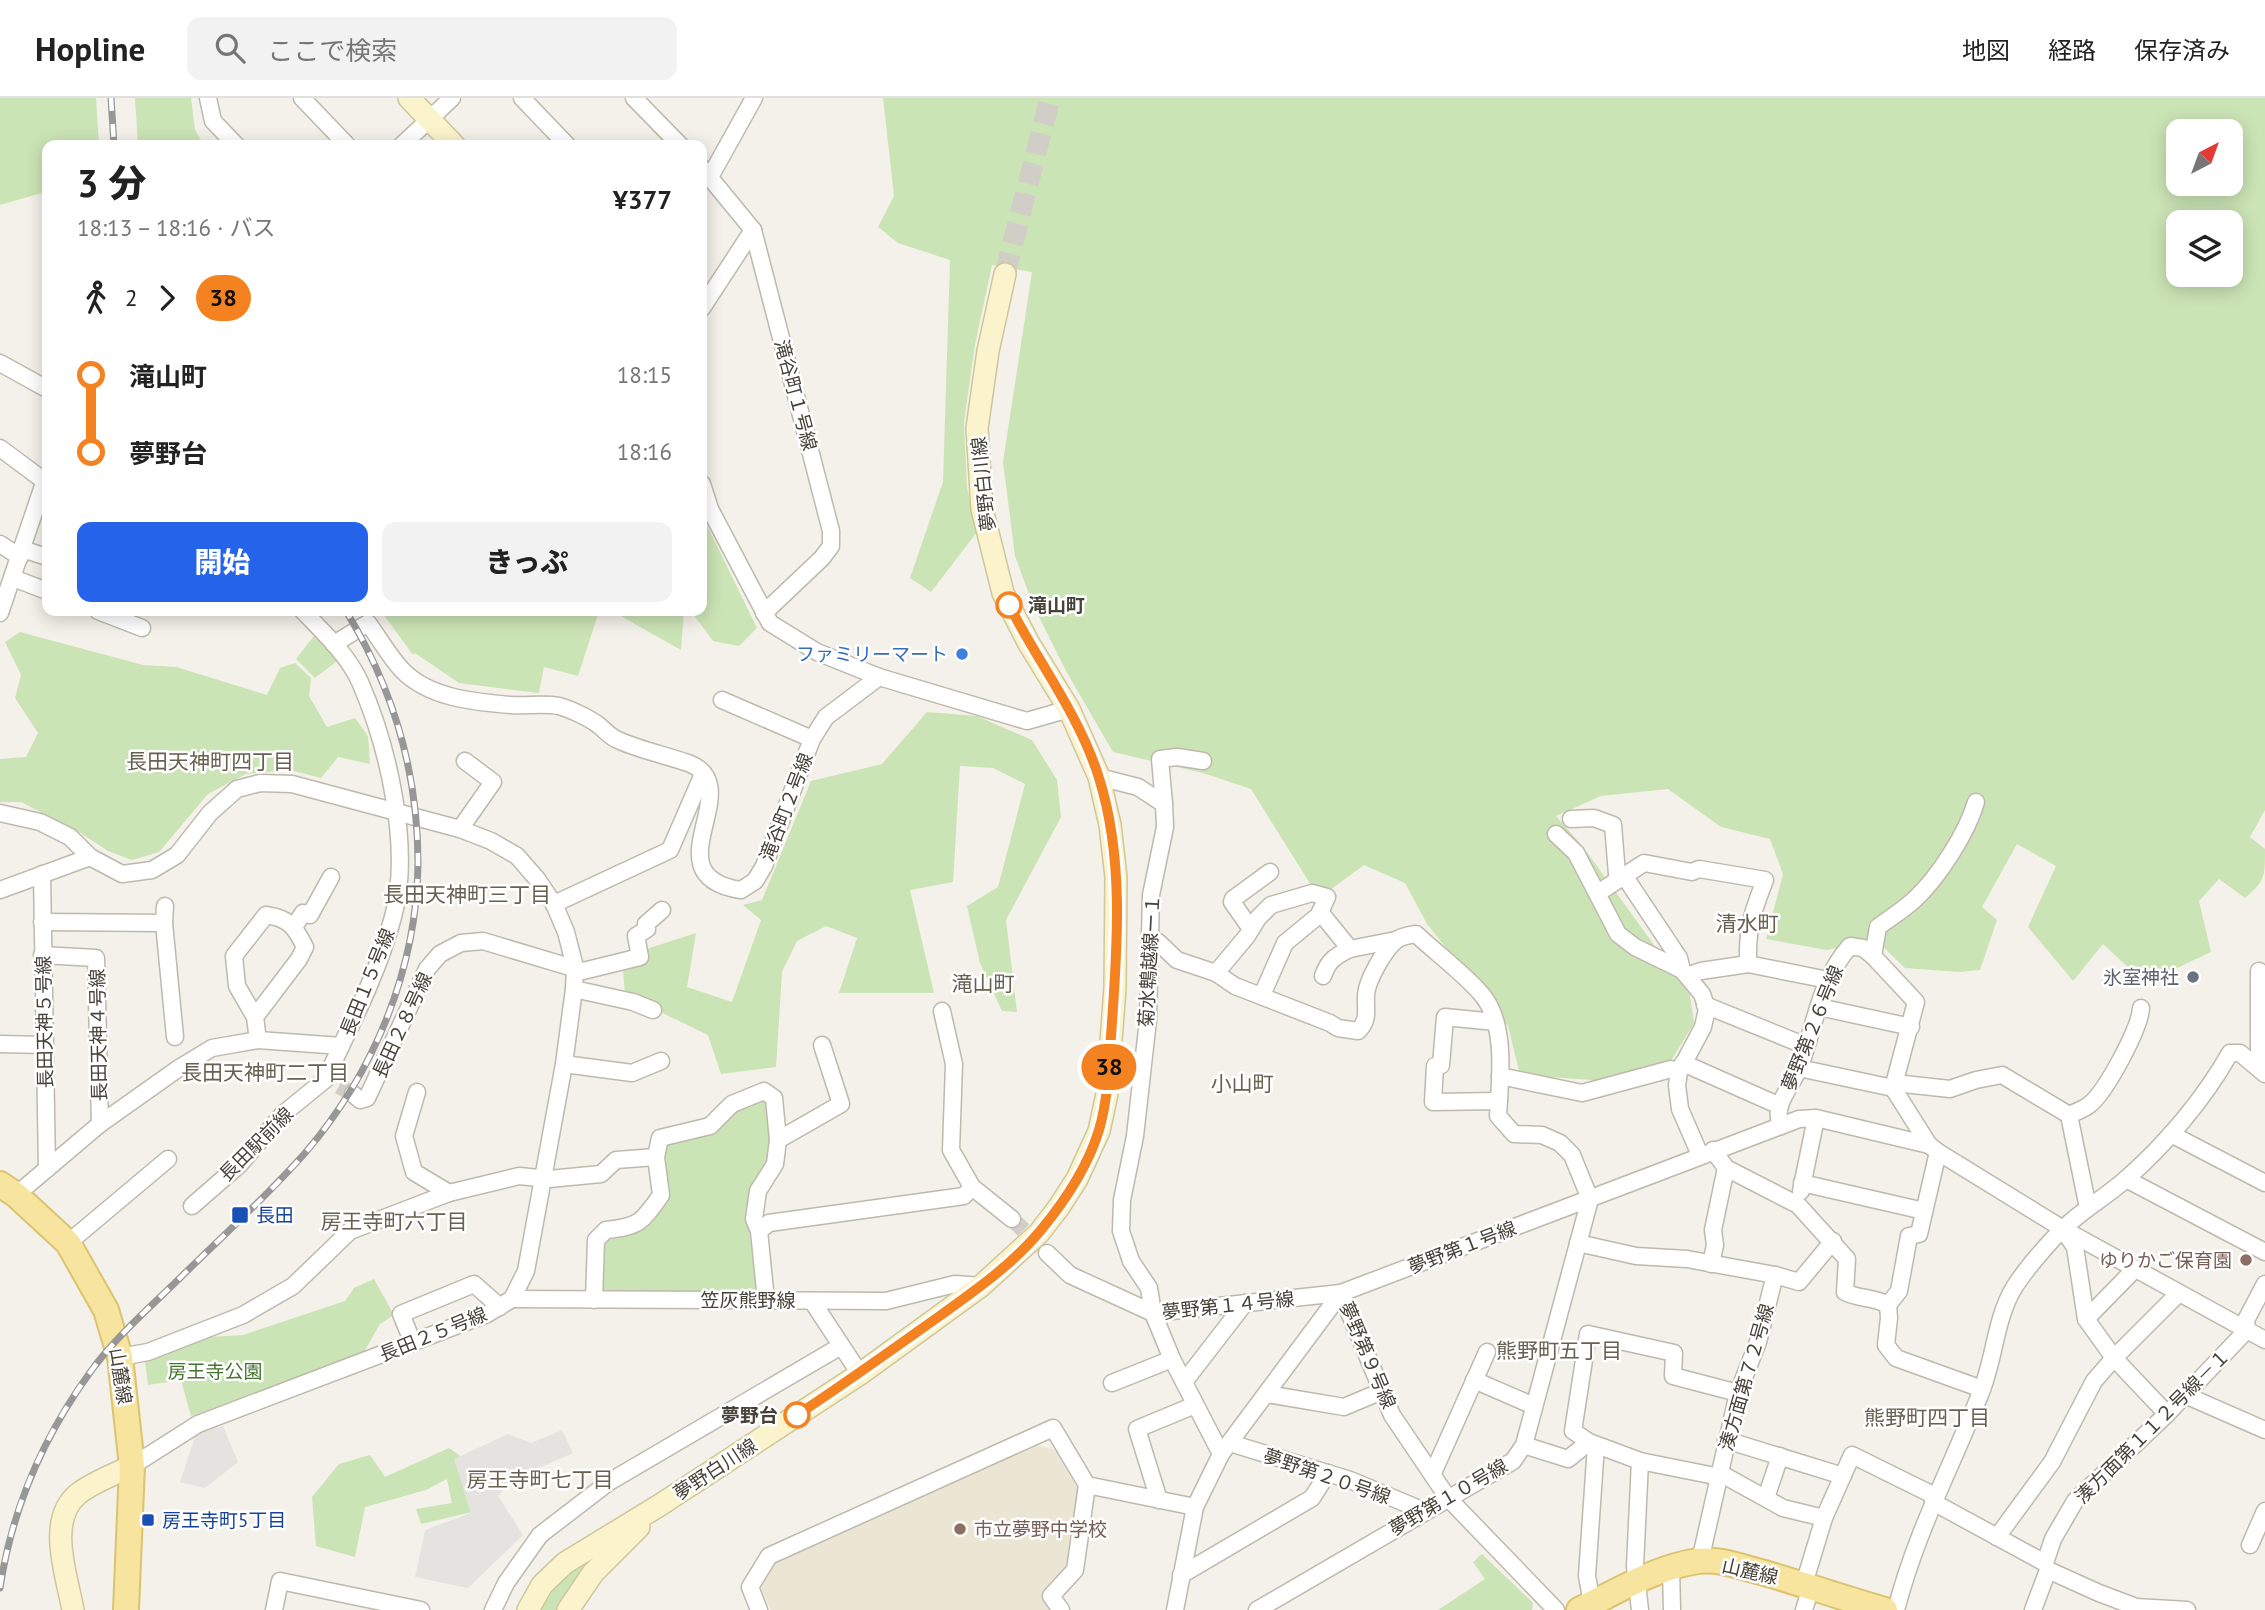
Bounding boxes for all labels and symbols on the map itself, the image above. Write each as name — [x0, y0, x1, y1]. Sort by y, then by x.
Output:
north arrow — [2166, 119, 2244, 196]
street label: 滝谷町１号線 — [770, 337, 822, 453]
street label: 夢野白川線 — [966, 435, 1000, 533]
marker: 滝山町 — [996, 592, 1022, 618]
place label: 滝山町 — [1028, 593, 1085, 617]
place label: ファミリーマート — [796, 642, 948, 666]
marker: ファミリーマート — [954, 646, 970, 662]
district label: 長田天神町四丁目 — [126, 748, 294, 775]
street label: 滝谷町２号線 — [754, 749, 818, 865]
district label: 長田天神町三丁目 — [383, 881, 551, 908]
street label: 菊水鵯越線ー１ — [1134, 894, 1164, 1028]
district label: 清水町 — [1716, 910, 1779, 937]
street label: 長田１５号線 — [335, 925, 399, 1039]
street label: 長田天神５号線 — [31, 955, 57, 1089]
street label: 夢野第２６号線 — [1776, 962, 1848, 1094]
place label: 氷室神社 — [2103, 965, 2179, 989]
street label: 長田天神４号線 — [85, 968, 111, 1102]
street label: 長田２８号線 — [367, 968, 437, 1082]
marker: 氷室神社 — [2185, 969, 2201, 985]
district label: 滝山町 — [952, 970, 1015, 997]
line badge: 38 — [1078, 1044, 1140, 1090]
district label: 長田天神町二丁目 — [181, 1059, 349, 1086]
district label: 小山町 — [1211, 1070, 1274, 1097]
street label: 長田駅前線 — [214, 1102, 298, 1186]
place label: 長田 — [256, 1203, 294, 1227]
marker: 長田 — [230, 1205, 250, 1225]
district label: 房王寺町六丁目 — [321, 1208, 468, 1235]
street label: 夢野第１号線 — [1404, 1215, 1520, 1279]
place label: ゆりかご保育園 — [2099, 1248, 2232, 1272]
marker: ゆりかご保育園 — [2238, 1252, 2254, 1268]
street label: 夢野第１４号線 — [1161, 1286, 1295, 1324]
street label: 笠灰熊野線 — [700, 1288, 796, 1312]
street label: 夢野第９号線 — [1335, 1298, 1401, 1412]
street label: 湊方面第７２号線 — [1714, 1301, 1778, 1453]
street label: 長田２５号線 — [376, 1302, 490, 1366]
district label: 熊野町五丁目 — [1496, 1337, 1622, 1364]
street label: 湊方面第１１２号線－１ — [2070, 1344, 2234, 1508]
street label: 山麓線 — [105, 1346, 137, 1406]
park label: 房王寺公園 — [167, 1359, 263, 1383]
marker: 夢野台 — [784, 1402, 810, 1428]
place label: 夢野台 — [721, 1403, 778, 1427]
district label: 熊野町四丁目 — [1864, 1404, 1990, 1431]
street label: 夢野白川線 — [669, 1433, 761, 1505]
street label: 夢野第２０号線 — [1260, 1443, 1394, 1509]
street label: 夢野第１０号線 — [1384, 1453, 1512, 1541]
district label: 房王寺町七丁目 — [467, 1466, 614, 1493]
place label: 房王寺町5丁目 — [162, 1508, 286, 1532]
marker: 房王寺町5丁目 — [140, 1512, 156, 1528]
place label: 市立夢野中学校 — [974, 1517, 1107, 1541]
marker: 市立夢野中学校 — [952, 1521, 968, 1537]
street label: 山麓線 — [1720, 1553, 1780, 1589]

